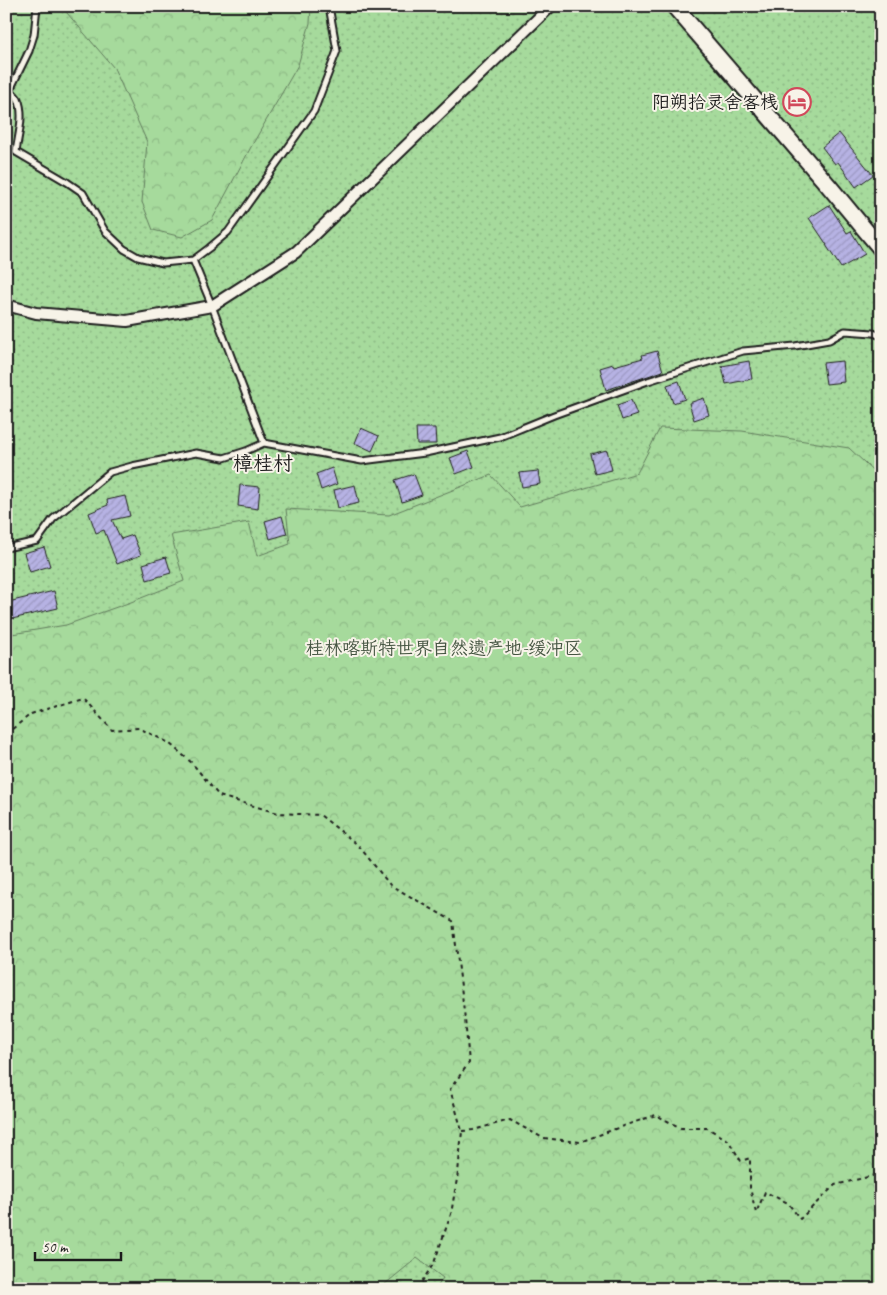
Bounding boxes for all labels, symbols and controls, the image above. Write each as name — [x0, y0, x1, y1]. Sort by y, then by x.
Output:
hotel icon: 阳朔拾灵舍客栈 — [782, 87, 812, 117]
place label: 阳朔拾灵舍客栈 — [652, 91, 778, 113]
district label: 樟桂村 — [233, 451, 293, 476]
park label: 桂林喀斯特世界自然遗产地-缓冲区 — [306, 637, 582, 659]
scale bar — [35, 1230, 121, 1262]
text: 50 m — [42, 1238, 69, 1257]

